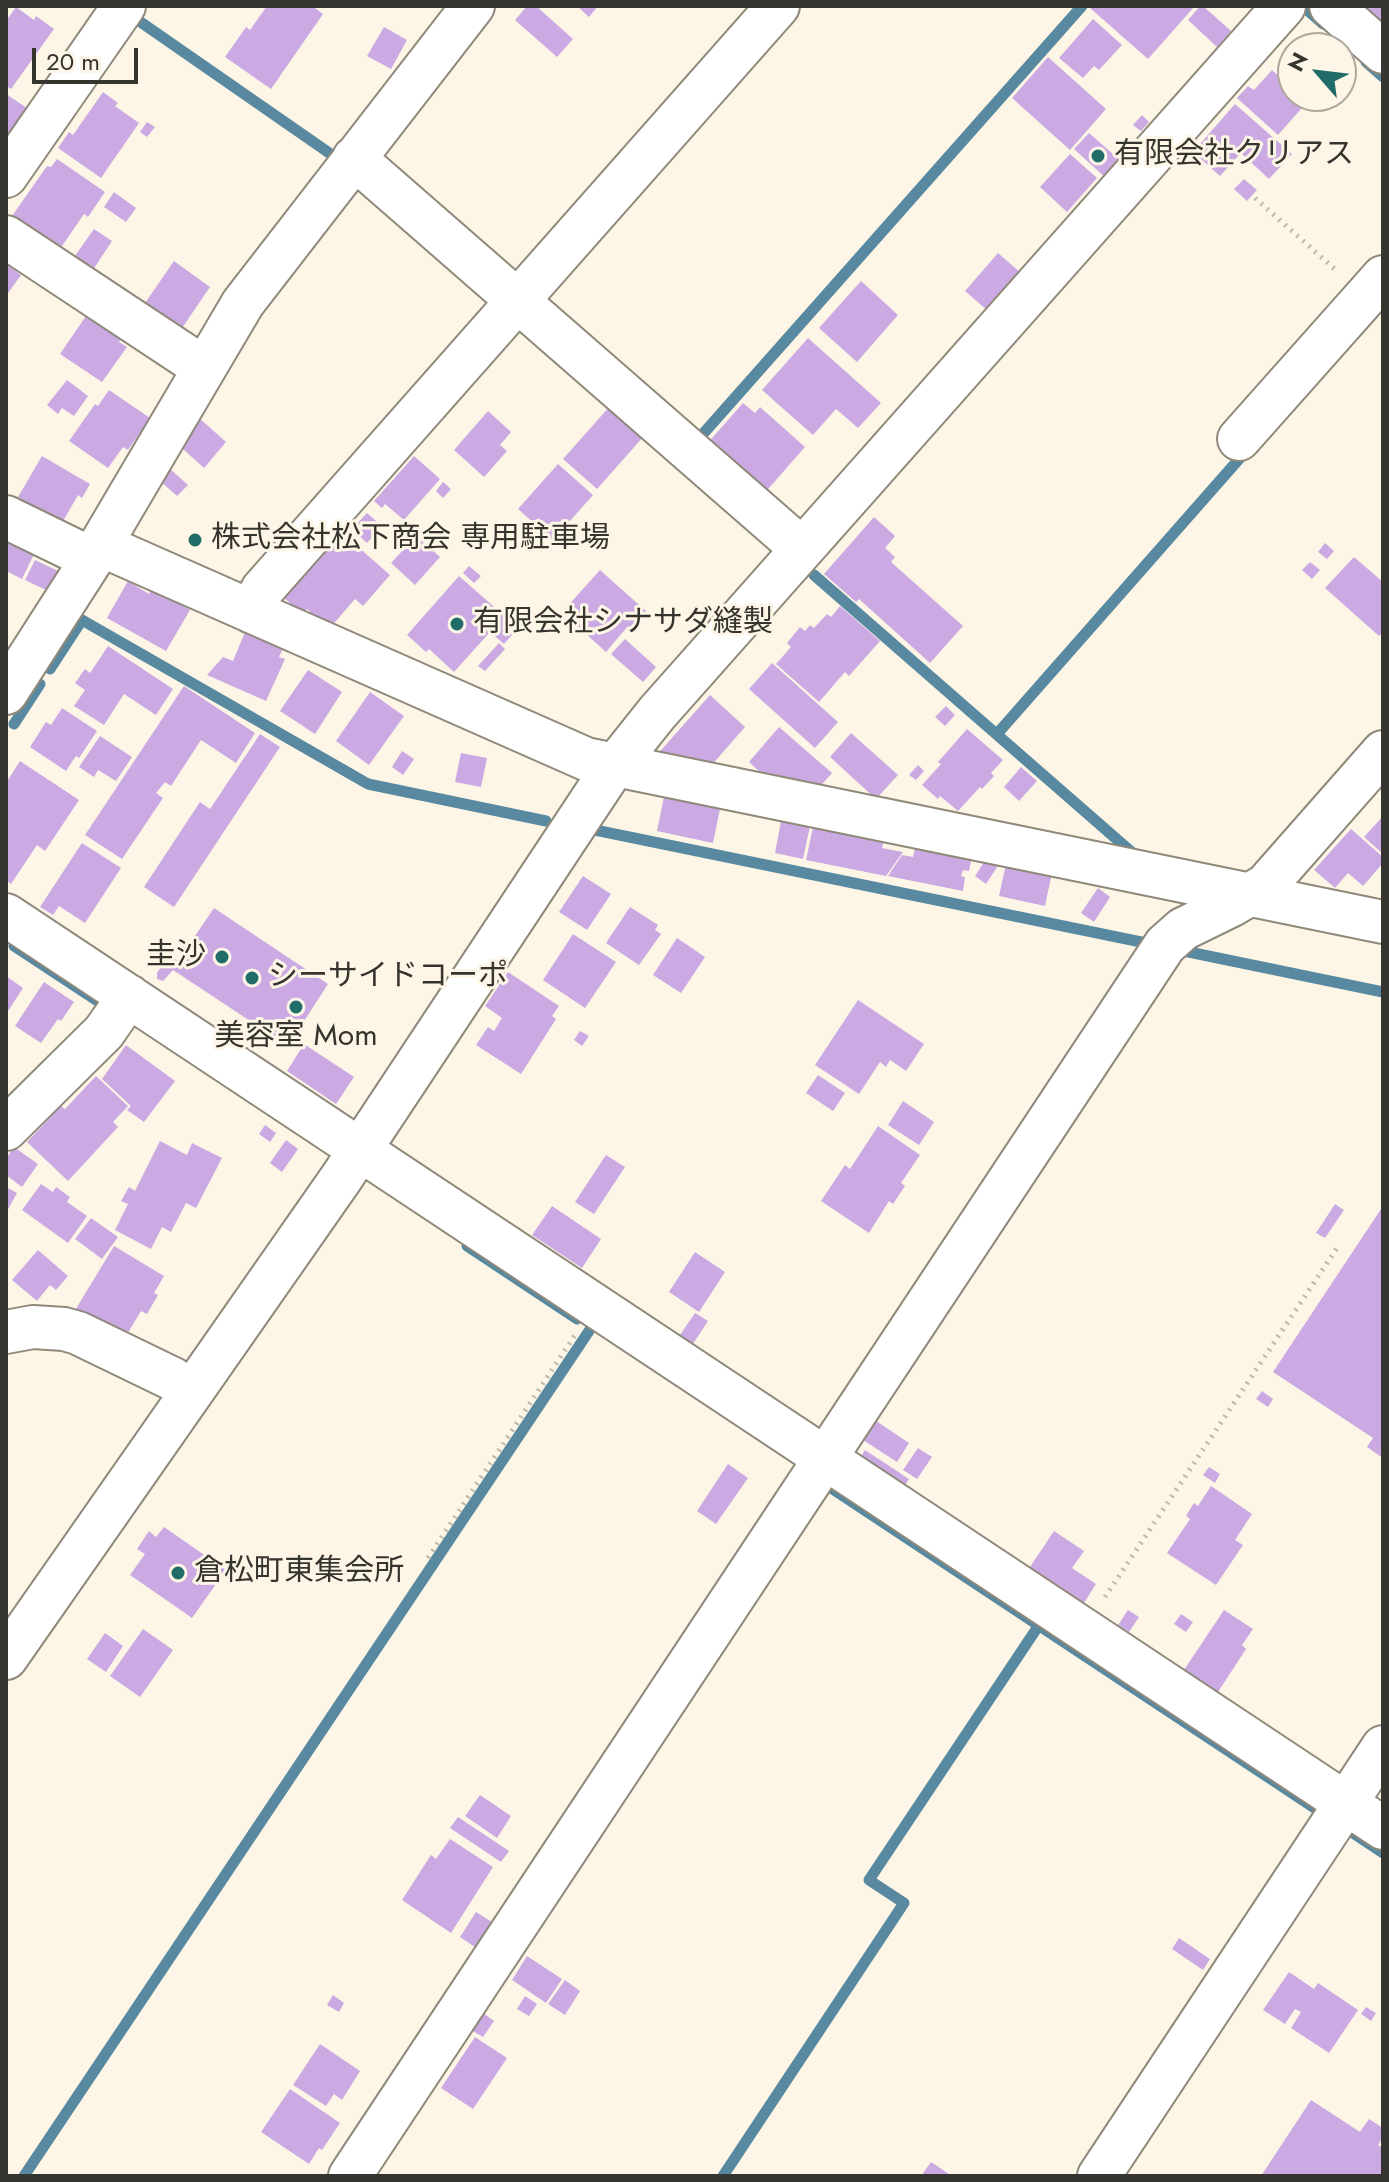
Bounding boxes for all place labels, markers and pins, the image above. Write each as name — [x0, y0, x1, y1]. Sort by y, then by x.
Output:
place label: 有限会社クリアス — [1114, 138, 1354, 174]
marker: 有限会社クリアス — [1089, 147, 1107, 165]
place label: 株式会社松下商会 専用駐車場 — [211, 522, 610, 558]
marker: 株式会社松下商会 専用駐車場 — [186, 531, 204, 549]
place label: 有限会社シナサダ縫製 — [473, 606, 773, 642]
marker: 有限会社シナサダ縫製 — [448, 615, 466, 633]
place label: 圭沙 — [146, 939, 206, 975]
marker: 圭沙 — [213, 948, 231, 966]
place label: シーサイドコーポ — [268, 960, 508, 996]
marker: シーサイドコーポ — [243, 969, 261, 987]
marker: 美容室 Mom — [287, 998, 305, 1016]
place label: 美容室 Mom — [214, 1020, 378, 1056]
place label: 倉松町東集会所 — [194, 1555, 404, 1591]
marker: 倉松町東集会所 — [169, 1564, 187, 1582]

